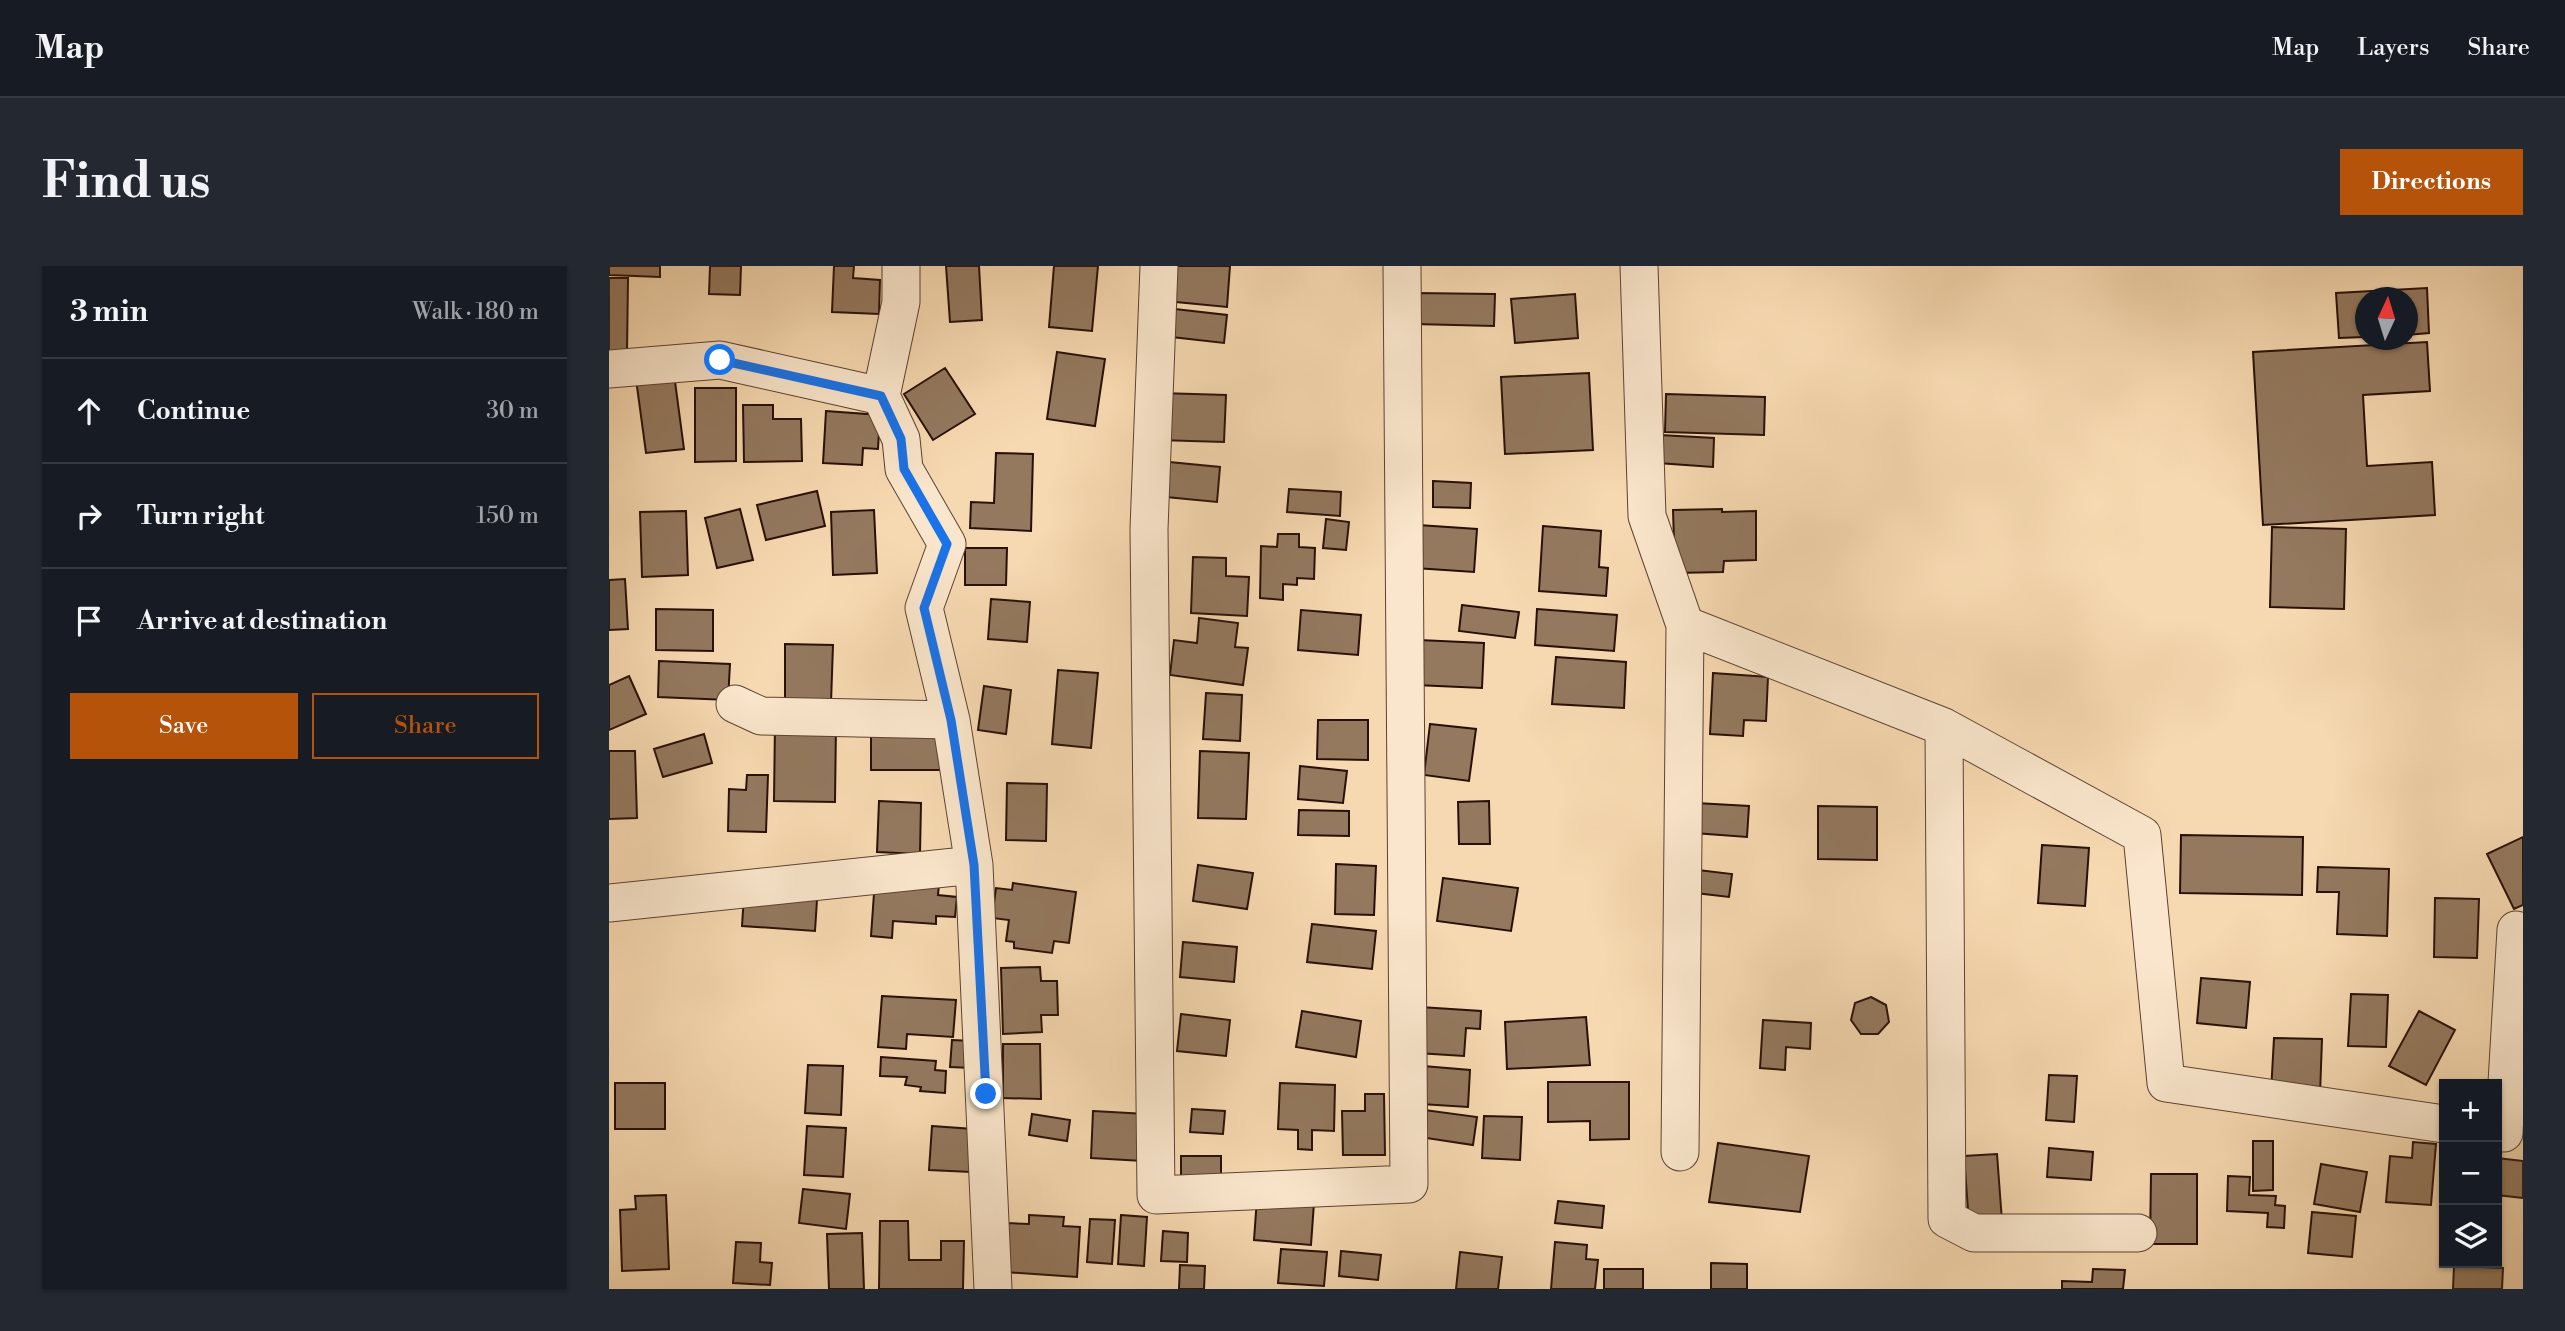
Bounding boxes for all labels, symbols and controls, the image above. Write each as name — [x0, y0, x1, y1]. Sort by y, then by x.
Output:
text: Map — [35, 28, 104, 69]
text: Map — [2272, 33, 2319, 63]
text: Layers — [2357, 33, 2429, 63]
text: Share — [2467, 33, 2530, 63]
button: Directions — [2340, 149, 2523, 215]
text: Find us — [42, 152, 211, 213]
north arrow — [2355, 287, 2418, 350]
text: 3 min — [70, 293, 148, 331]
text: Walk · 180 m — [412, 298, 539, 326]
route start — [704, 344, 735, 375]
icon: ahead — [70, 392, 108, 430]
text: Continue — [137, 395, 250, 427]
text: 30 m — [486, 397, 539, 425]
icon: right — [70, 497, 108, 535]
text: Turn right — [137, 500, 265, 532]
text: 150 m — [476, 502, 539, 530]
icon: arrive — [70, 602, 108, 640]
text: Arrive at destination — [137, 605, 387, 637]
button: Save — [70, 693, 298, 759]
button: Share — [312, 693, 539, 759]
route end — [970, 1078, 1001, 1109]
map controls — [2439, 1079, 2502, 1268]
button: + — [2439, 1079, 2502, 1142]
button: − — [2439, 1142, 2502, 1205]
button: layers — [2439, 1205, 2502, 1268]

